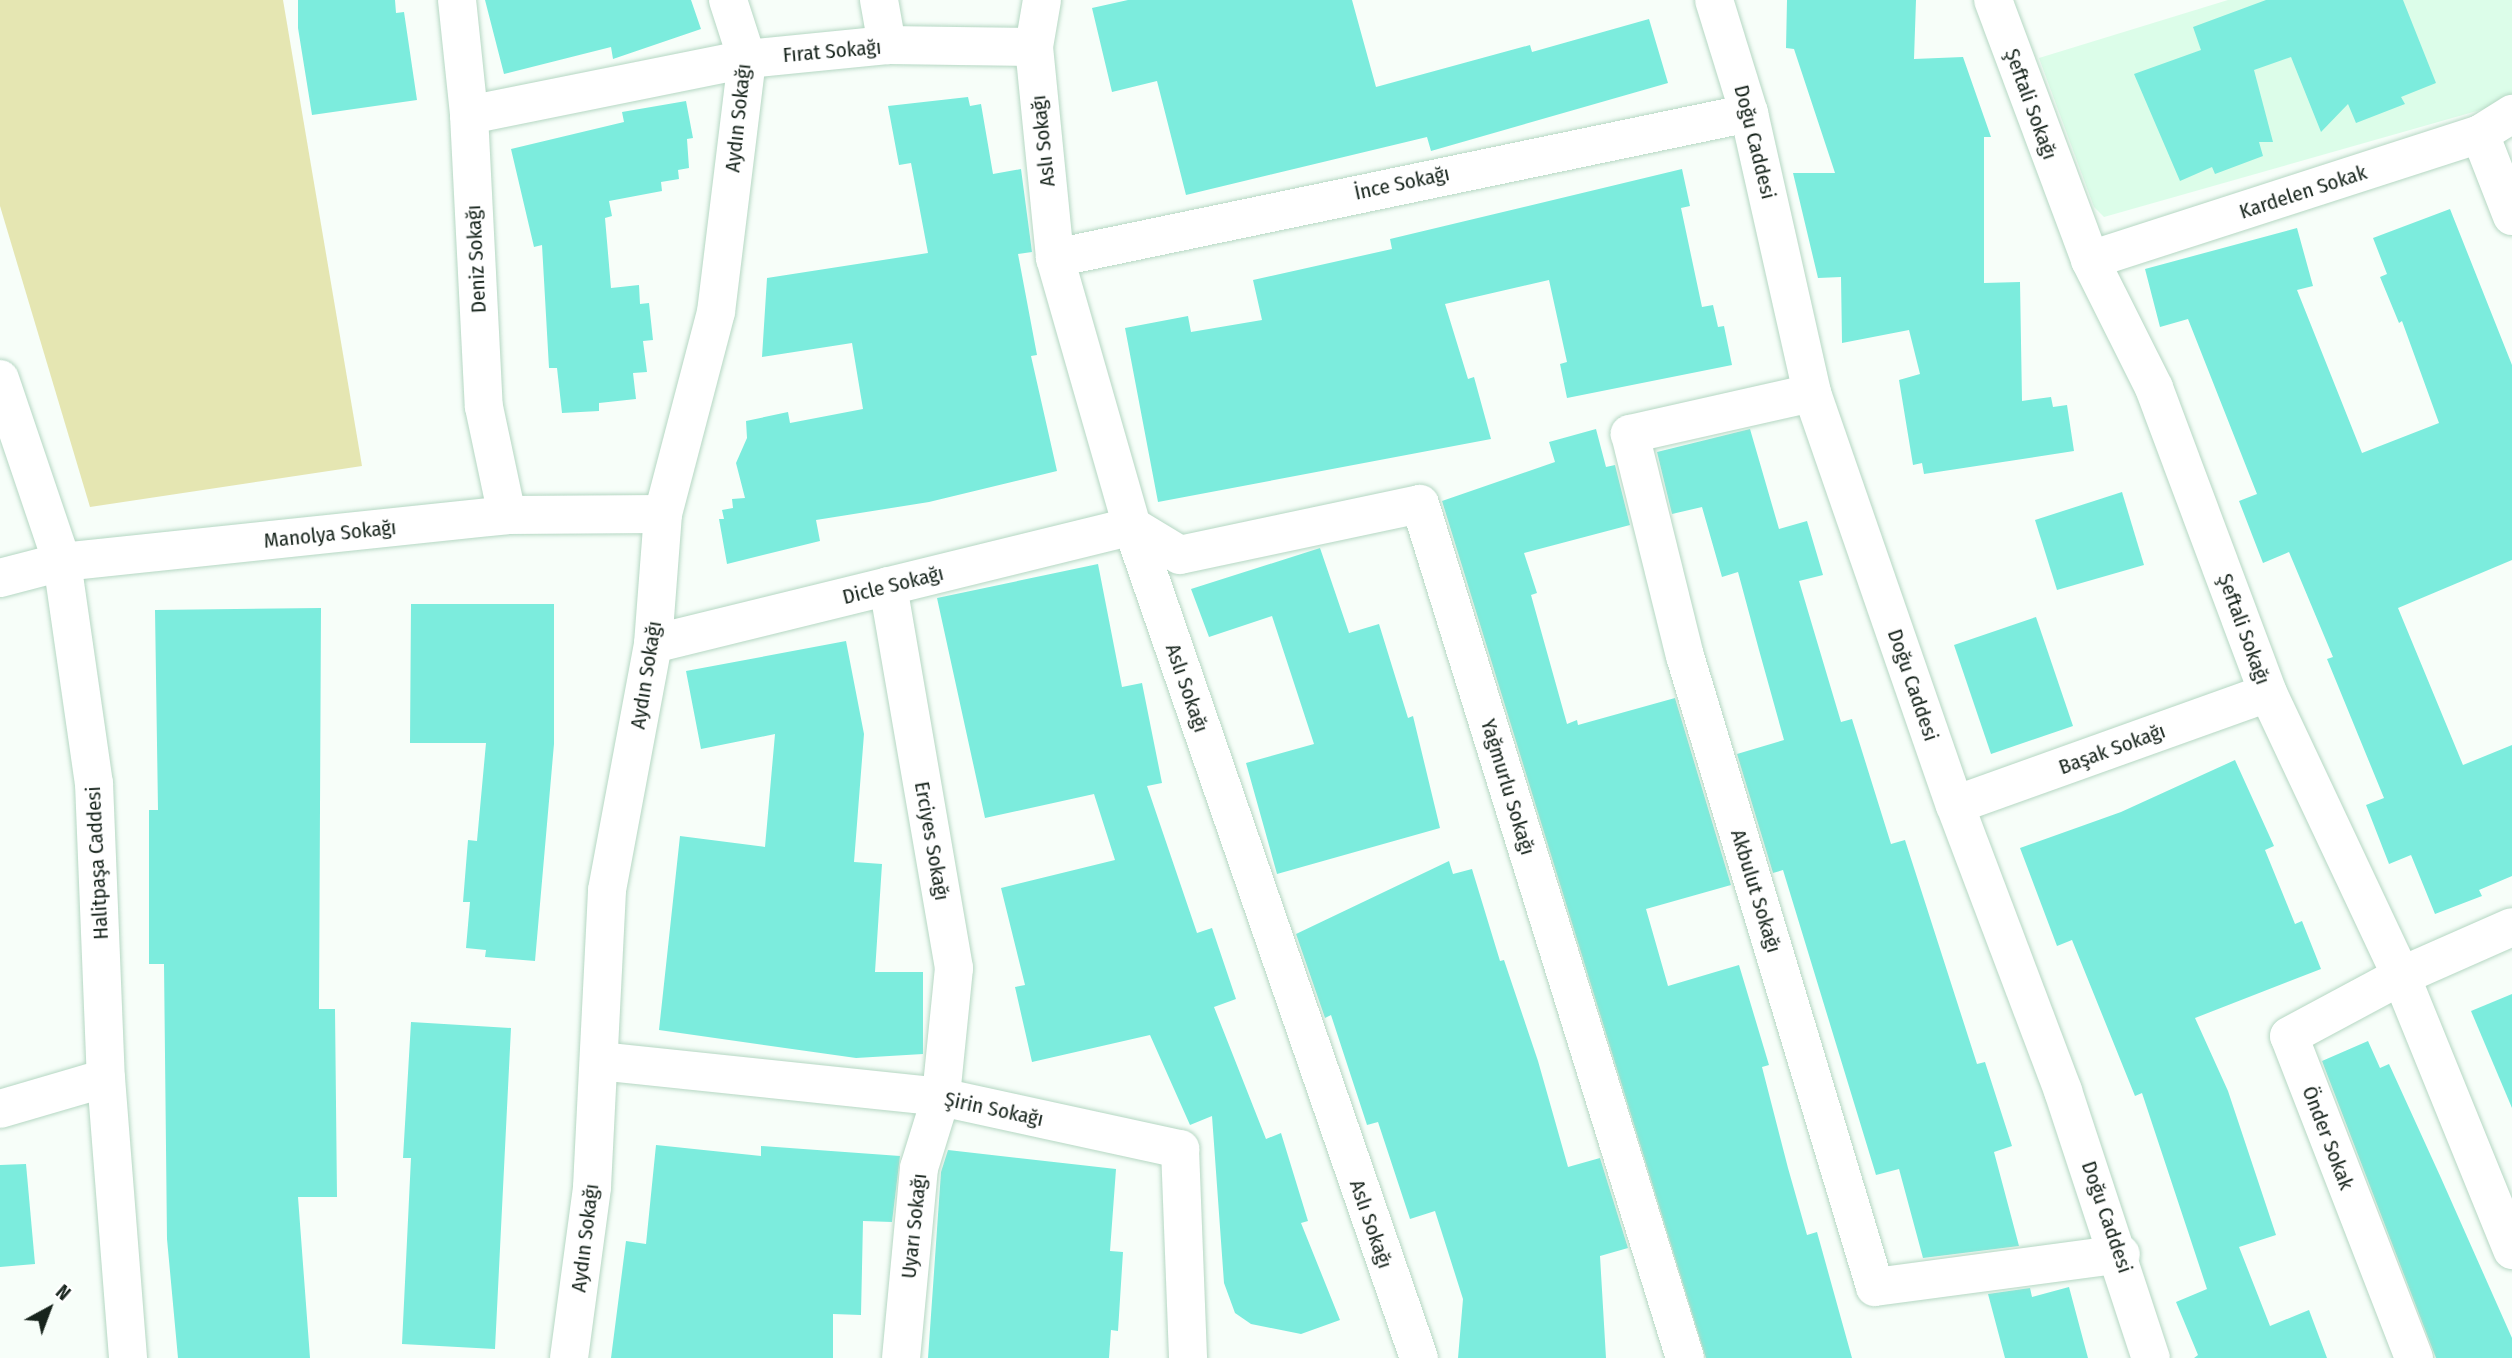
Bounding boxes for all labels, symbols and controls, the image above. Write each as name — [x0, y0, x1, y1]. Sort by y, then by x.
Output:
street label: Fırat Sokağı — [782, 34, 882, 68]
street label: Şeftali Sokağı — [1999, 45, 2063, 163]
street label: Aydın Sokağı — [720, 62, 756, 174]
street label: Doğu Caddesi — [1729, 82, 1781, 202]
street label: Aslı Sokağı — [1026, 94, 1060, 188]
street label: Kardelen Sokak — [2236, 160, 2370, 224]
street label: İnce Sokağı — [1352, 161, 1452, 205]
street label: Deniz Sokağı — [461, 204, 491, 314]
street label: Manolya Sokağı — [262, 515, 398, 553]
street label: Dicle Sokağı — [840, 560, 946, 610]
street label: Şeftali Sokağı — [2212, 570, 2276, 688]
street label: Aydın Sokağı — [625, 619, 667, 731]
street label: Doğu Caddesi — [1882, 626, 1944, 744]
street label: Aslı Sokağı — [1160, 640, 1214, 736]
street label: Yağmurlu Sokağı — [1475, 716, 1541, 858]
street label: Başak Sokağı — [2055, 718, 2169, 780]
street label: Erciyes Sokağı — [909, 780, 955, 902]
street label: Halitpaşa Caddesi — [80, 786, 114, 940]
street label: Akbulut Sokağı — [1725, 826, 1787, 956]
street label: Önder Sokak — [2297, 1083, 2359, 1193]
street label: Şirin Sokağı — [942, 1086, 1046, 1132]
street label: Doğu Caddesi — [2076, 1158, 2138, 1276]
street label: Uyarı Sokağı — [896, 1172, 932, 1280]
street label: Aslı Sokağı — [1344, 1176, 1398, 1272]
street label: Aydın Sokağı — [566, 1182, 604, 1294]
north arrow — [14, 1274, 84, 1344]
text: N — [51, 1280, 75, 1305]

